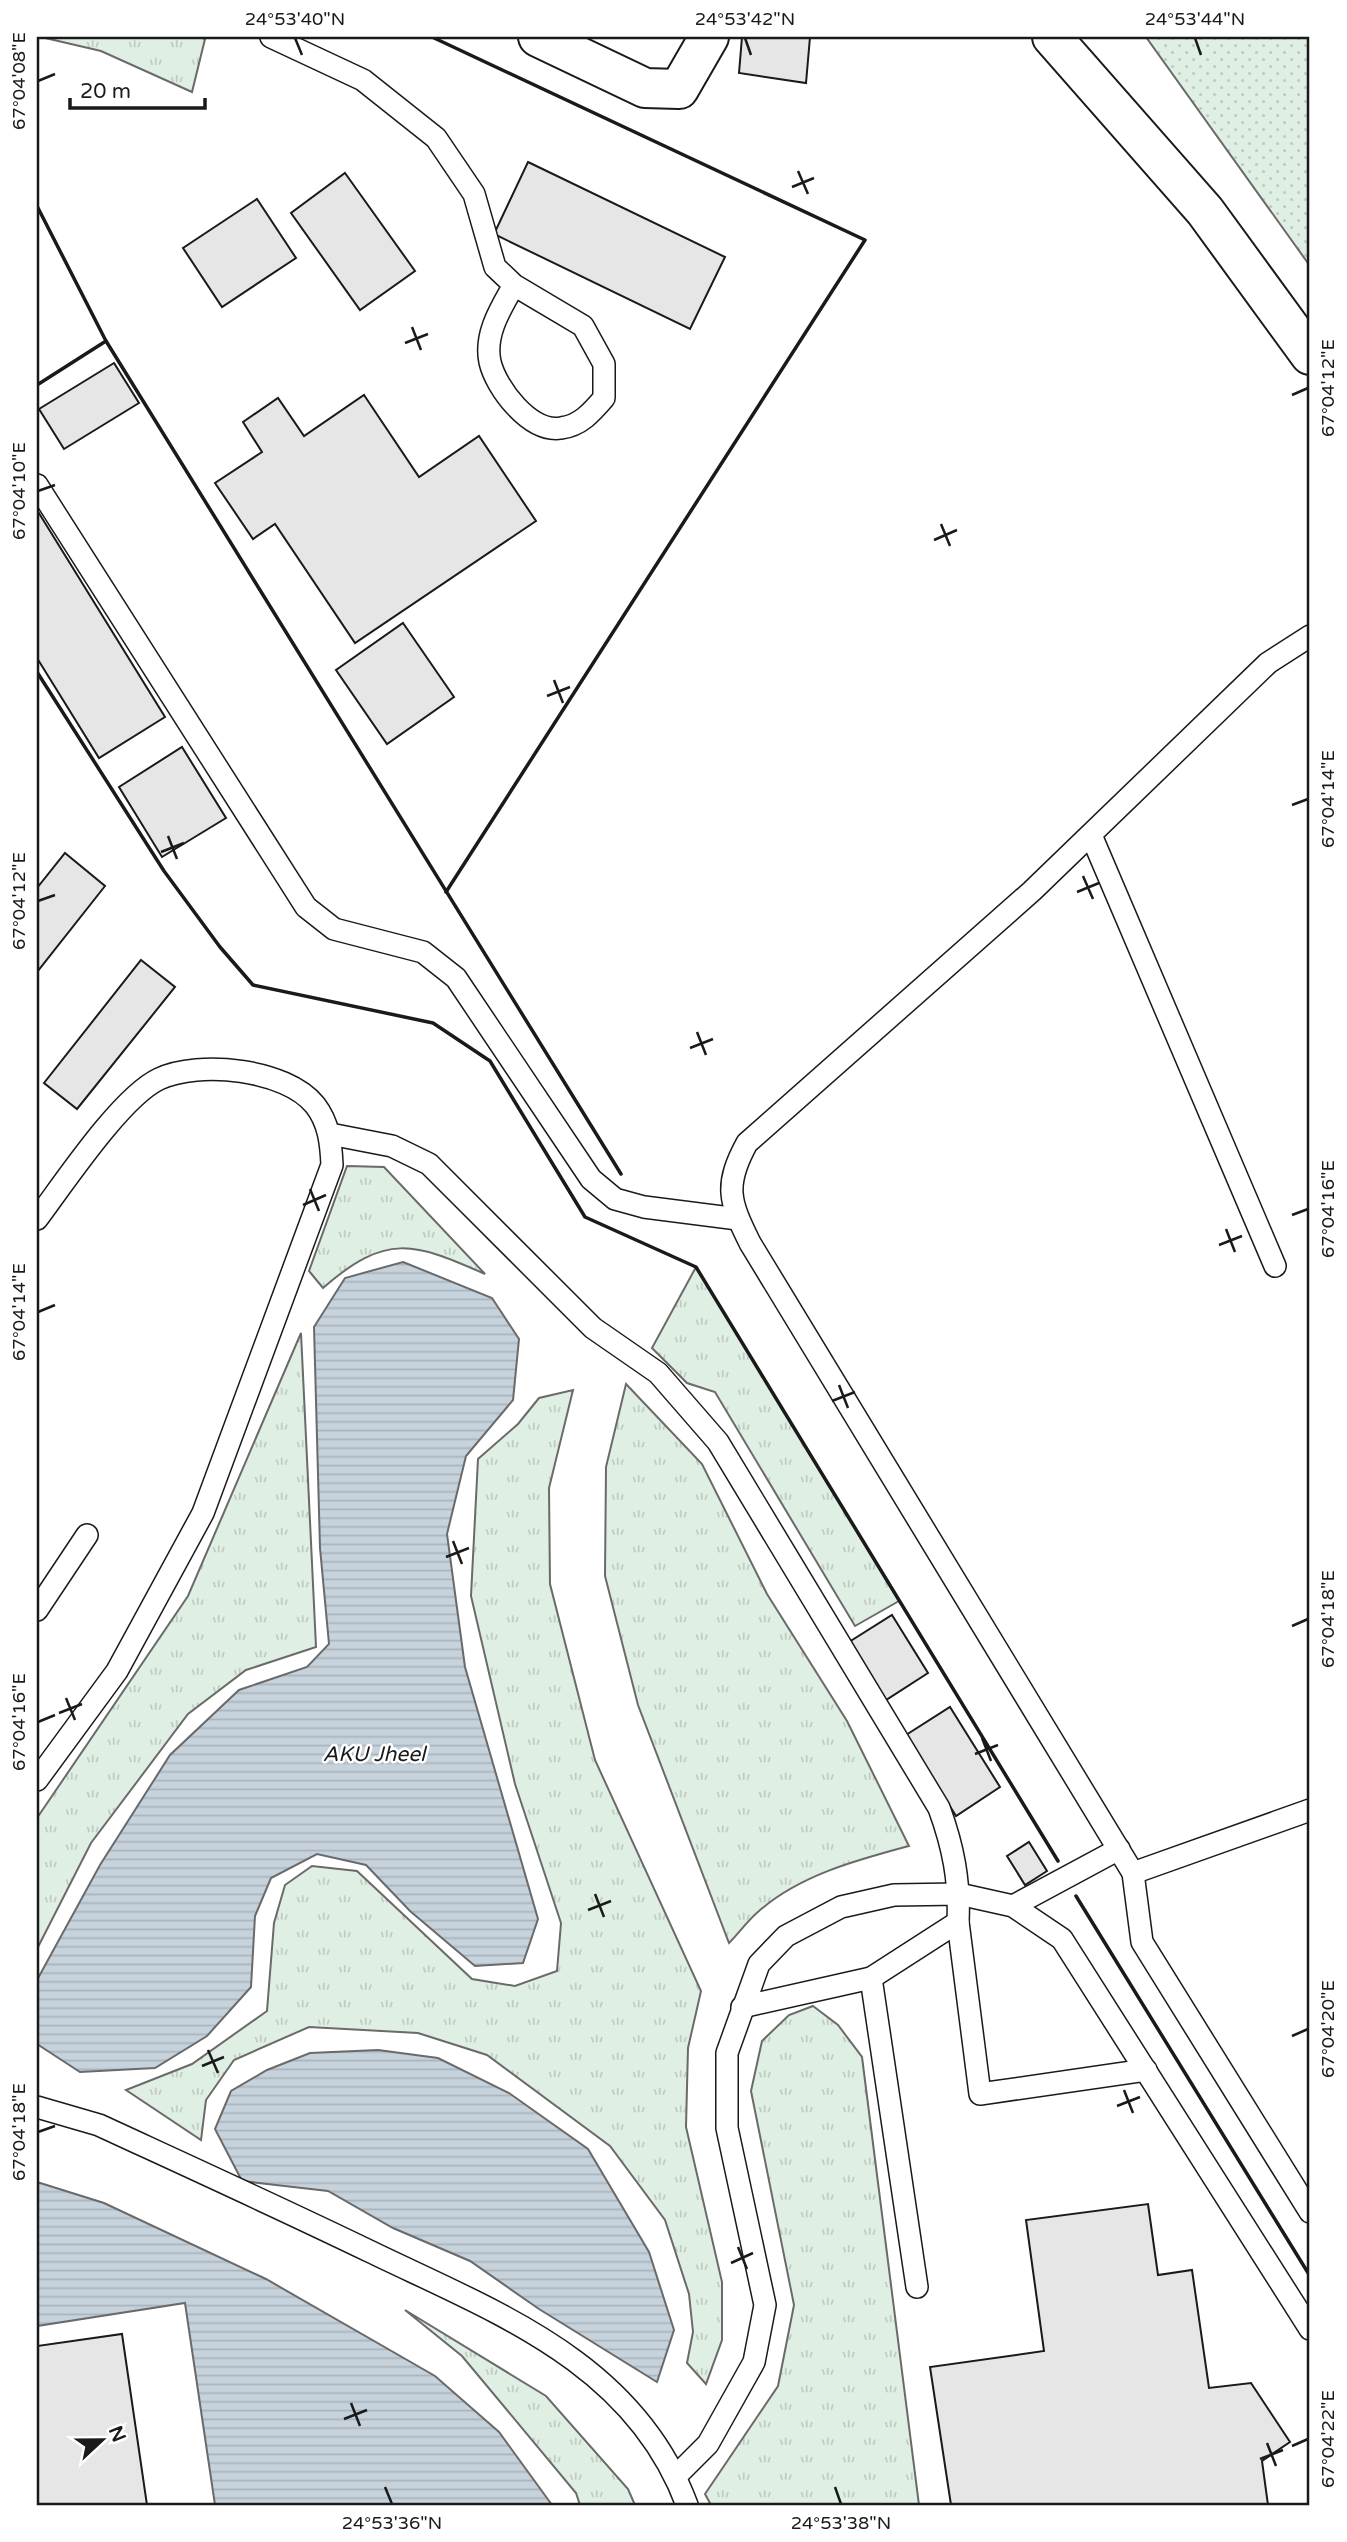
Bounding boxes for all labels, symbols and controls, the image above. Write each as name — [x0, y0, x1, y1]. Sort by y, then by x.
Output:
text: 24°53'40"N — [245, 8, 345, 30]
text: 24°53'42"N — [695, 8, 795, 30]
text: 24°53'44"N — [1145, 8, 1245, 30]
text: 67°04'08"E — [8, 32, 30, 130]
scale bar — [70, 66, 205, 110]
text: 20 m — [80, 79, 131, 104]
text: 67°04'12"E — [1317, 339, 1339, 437]
text: 67°04'10"E — [8, 442, 30, 540]
text: 67°04'14"E — [1317, 750, 1339, 848]
text: 67°04'12"E — [8, 852, 30, 950]
text: 67°04'16"E — [1317, 1160, 1339, 1258]
text: 67°04'14"E — [8, 1263, 30, 1361]
text: 67°04'18"E — [1317, 1570, 1339, 1668]
text: 67°04'16"E — [8, 1673, 30, 1771]
water label: AKU Jheel — [323, 1742, 428, 1767]
text: 67°04'20"E — [1317, 1980, 1339, 2078]
text: 67°04'18"E — [8, 2083, 30, 2181]
text: 67°04'22"E — [1317, 2390, 1339, 2488]
north arrow — [66, 2406, 136, 2476]
text: N — [104, 2423, 130, 2445]
text: 24°53'36"N — [342, 2512, 442, 2534]
text: 24°53'38"N — [791, 2512, 891, 2534]

